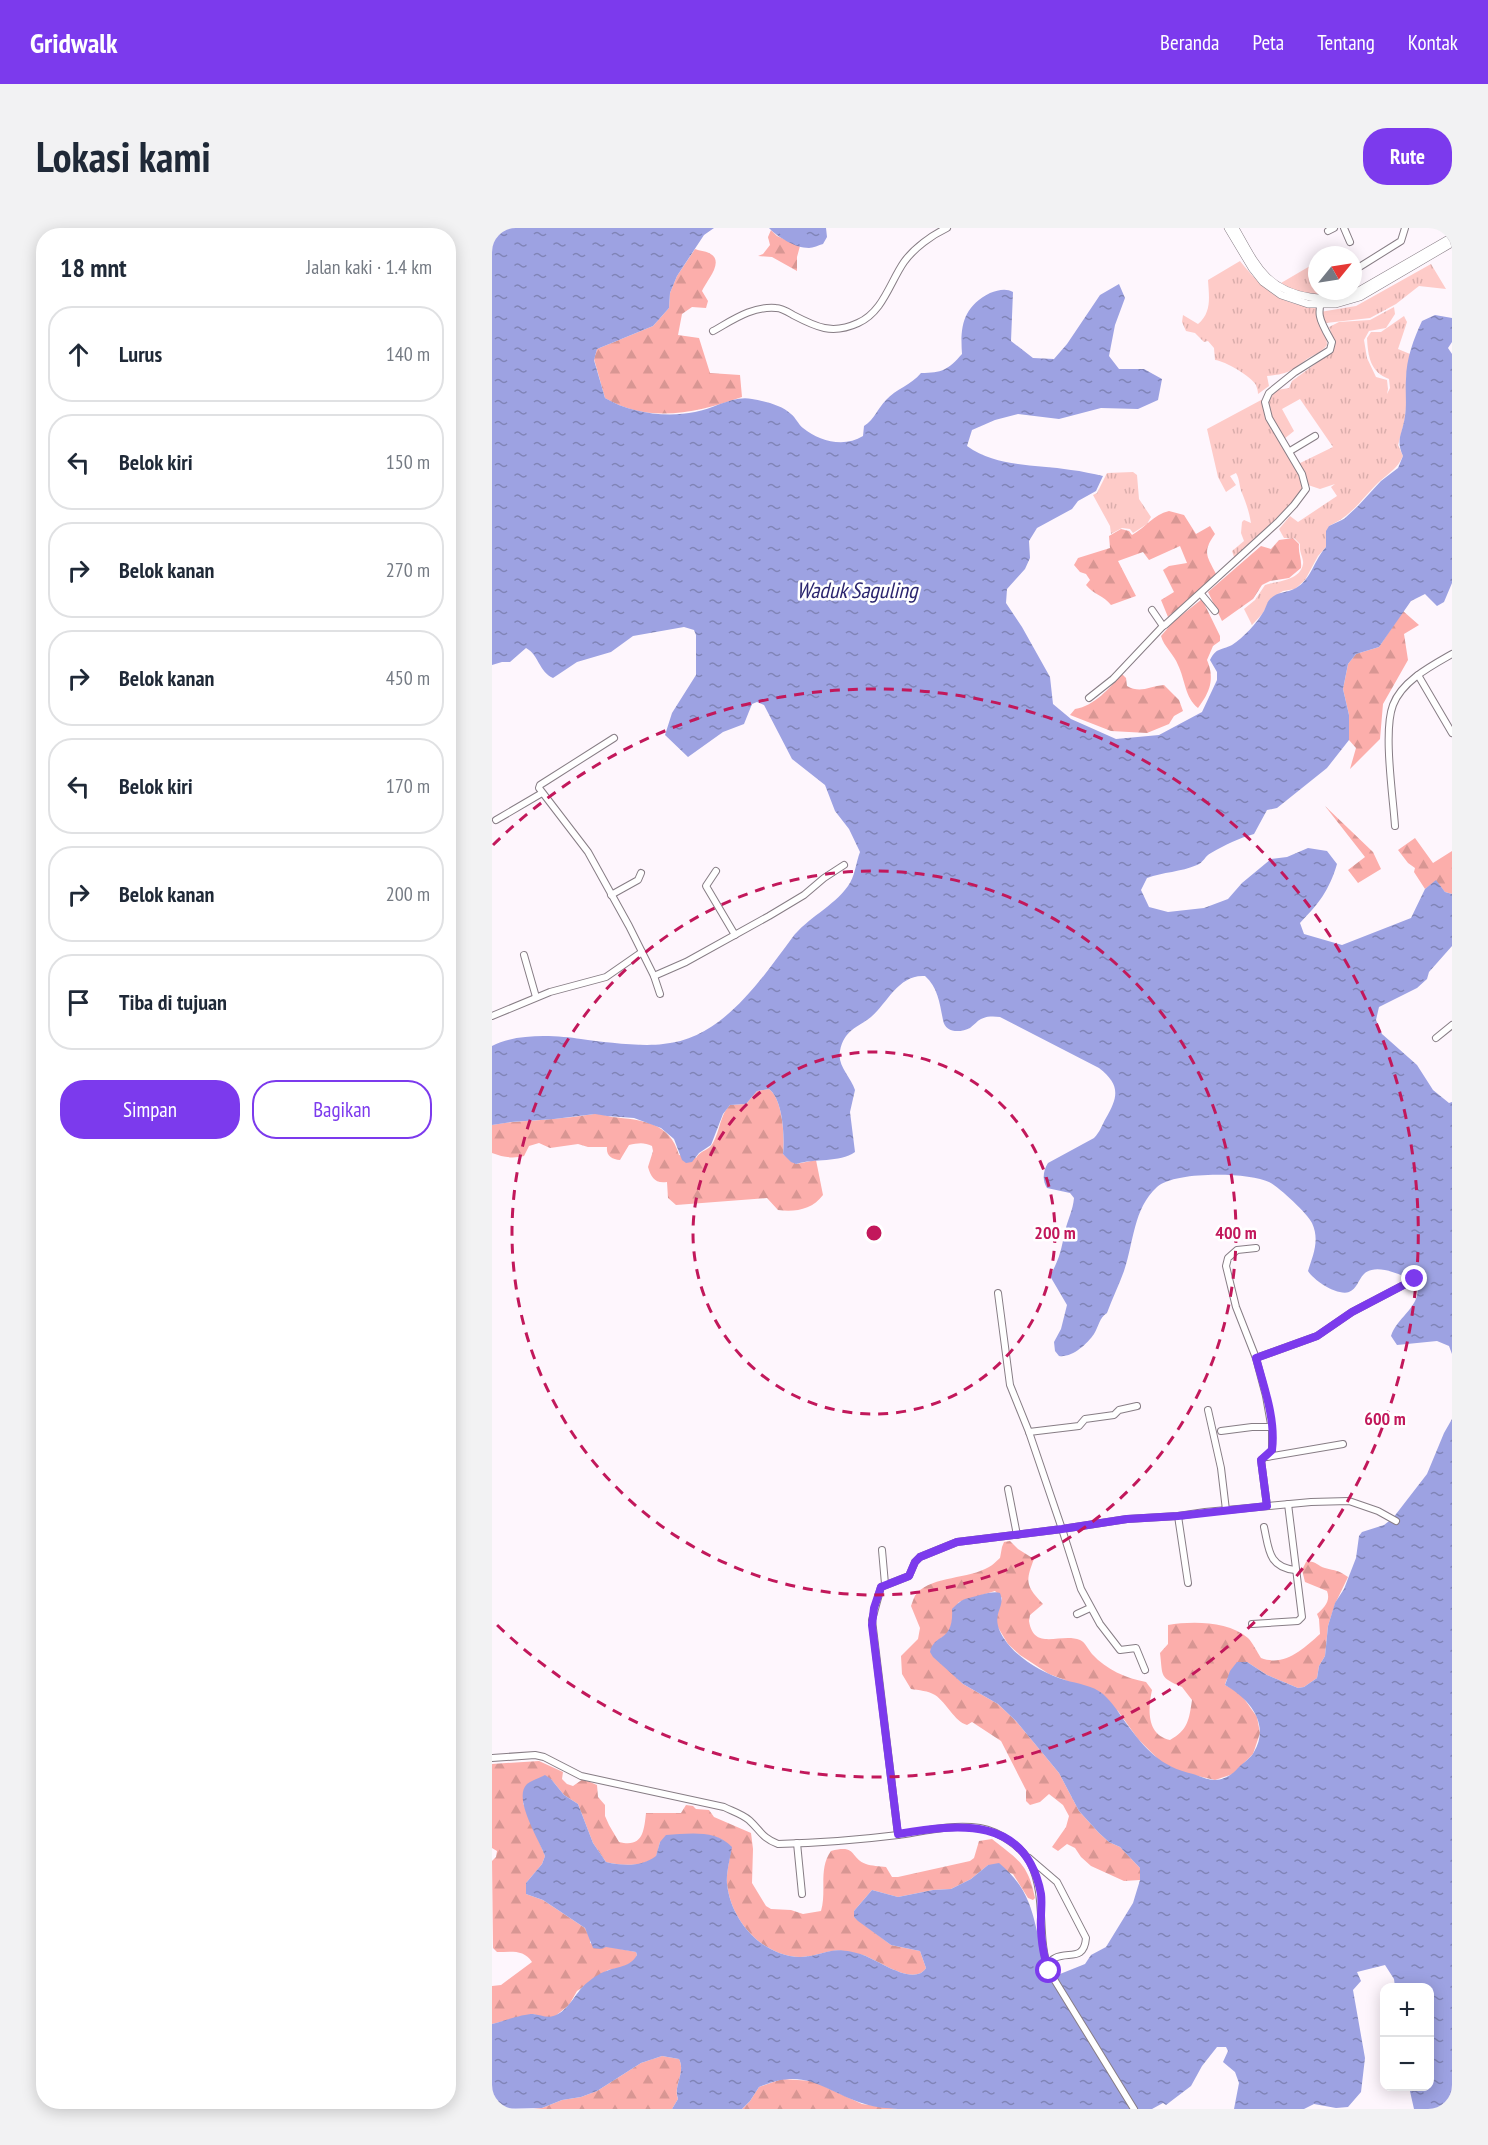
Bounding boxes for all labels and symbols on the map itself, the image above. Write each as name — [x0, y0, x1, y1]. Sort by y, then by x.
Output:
north arrow — [1308, 246, 1362, 300]
water label: Waduk Saguling — [797, 576, 919, 604]
text: 200 m — [1034, 1221, 1076, 1244]
text: 400 m — [1215, 1221, 1257, 1244]
centre of rings — [864, 1223, 884, 1243]
route end — [1401, 1265, 1427, 1291]
text: 600 m — [1364, 1407, 1406, 1430]
route start — [1035, 1957, 1061, 1983]

